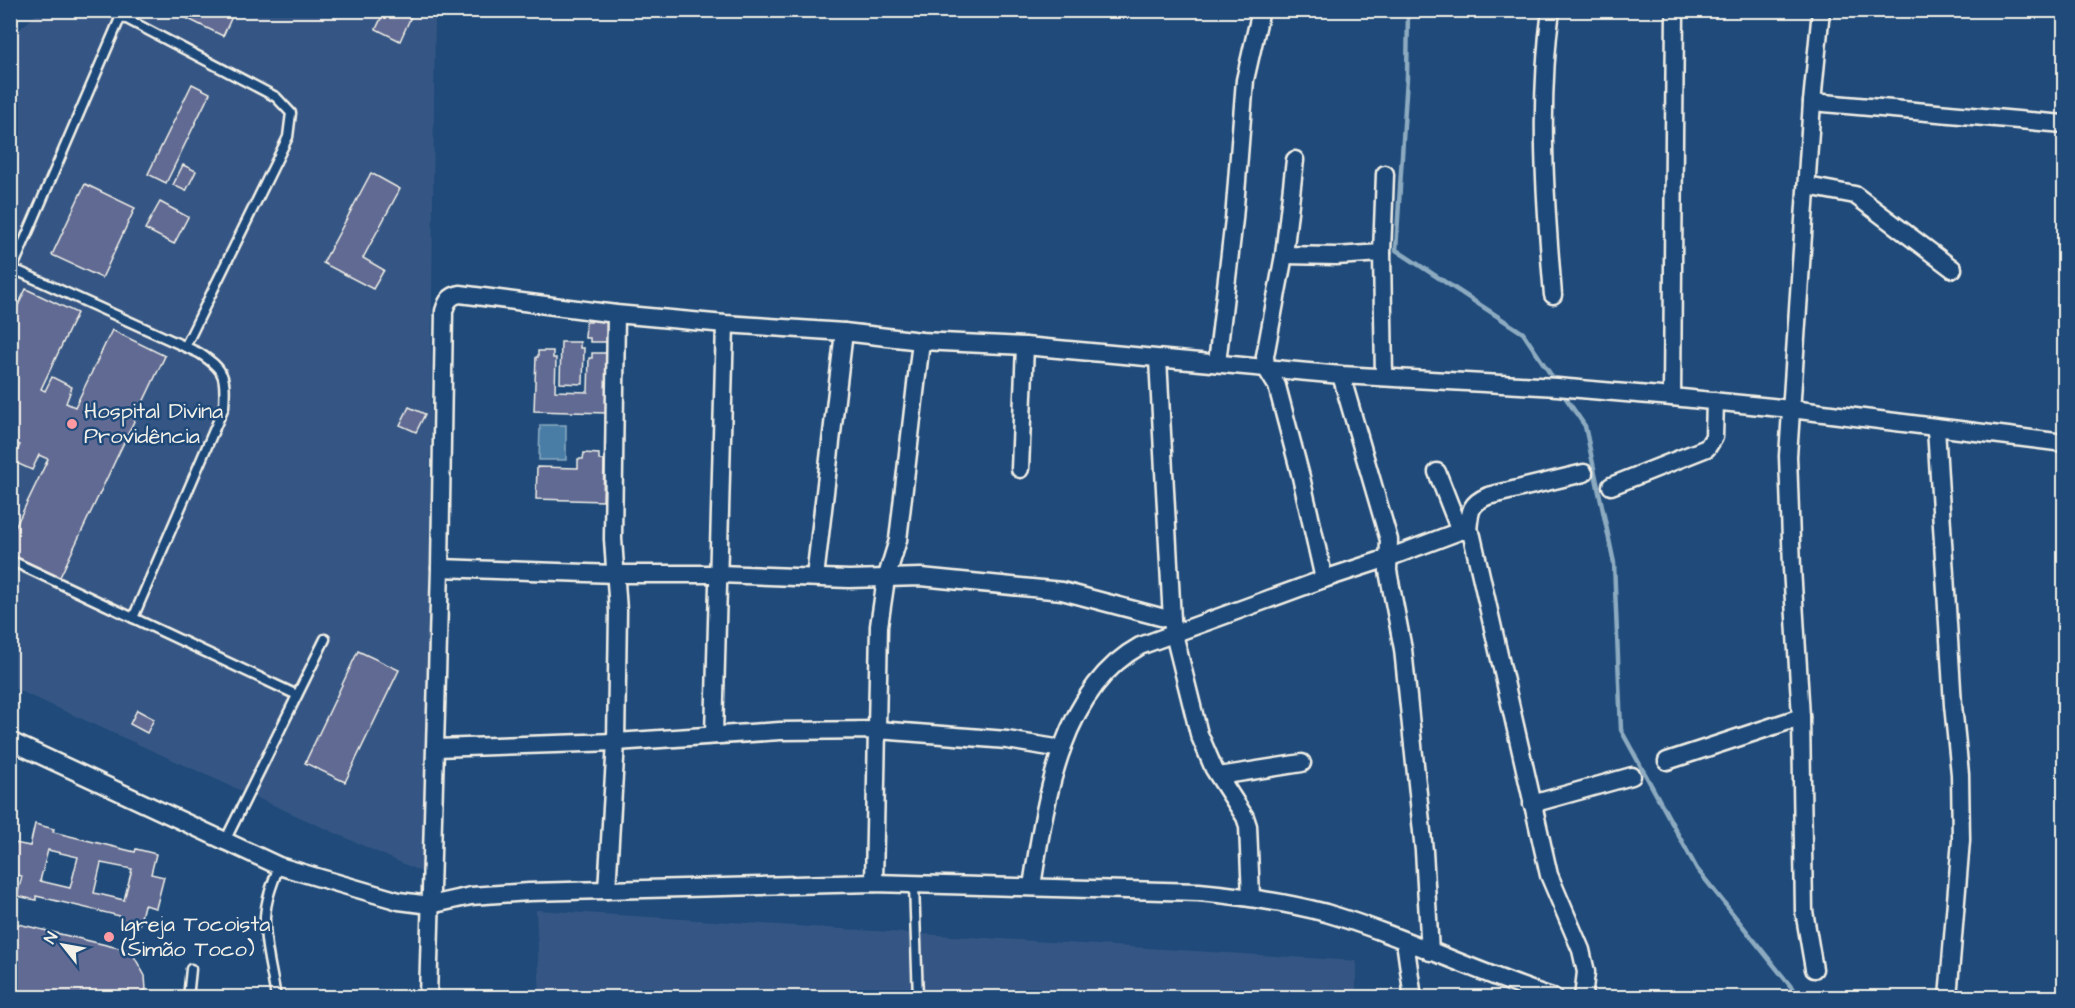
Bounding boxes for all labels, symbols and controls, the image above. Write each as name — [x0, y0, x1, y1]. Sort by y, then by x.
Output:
place label: Hospital Divina Providência — [84, 396, 223, 452]
marker: Hospital Divina Providência — [65, 417, 79, 431]
place label: Igreja Tocoista (Simão Toco) — [121, 909, 270, 965]
north arrow — [33, 915, 93, 975]
text: N — [39, 928, 63, 948]
marker: Igreja Tocoista (Simão Toco) — [102, 930, 116, 944]

